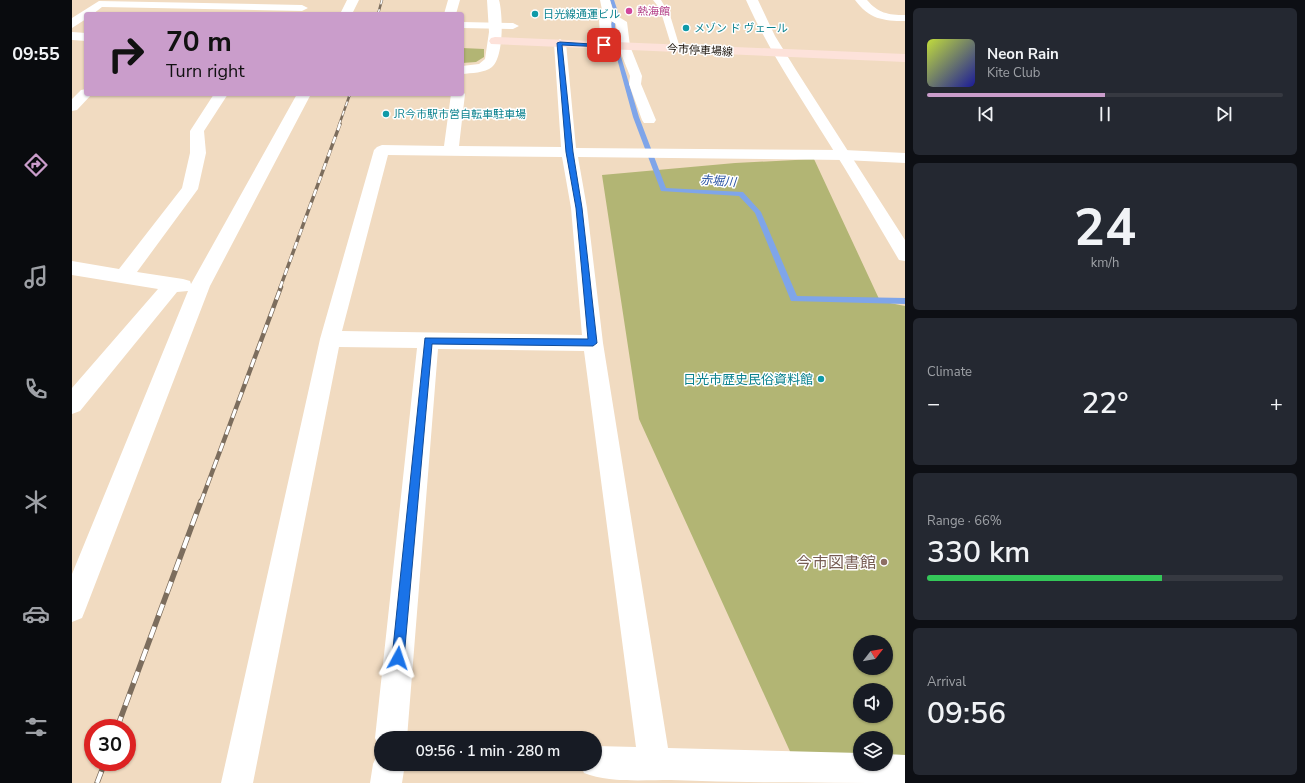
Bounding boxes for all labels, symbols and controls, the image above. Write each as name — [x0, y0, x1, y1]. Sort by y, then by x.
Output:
place label: 熱海館 — [637, 4, 670, 19]
marker: 熱海館 — [624, 6, 634, 16]
place label: 日光線通運ビル — [543, 7, 620, 22]
marker: 日光線通運ビル — [530, 9, 540, 19]
place label: メゾン ド ヴェール — [694, 21, 788, 36]
text: 70 m — [166, 23, 232, 61]
marker: メゾン ド ヴェール — [681, 23, 691, 33]
icon: right — [100, 28, 152, 80]
pin — [587, 28, 621, 62]
icon: arrive — [593, 34, 615, 56]
street label: 今市停車場線 — [667, 41, 733, 60]
text: 09:55 — [12, 42, 60, 66]
text: Neon Rain — [987, 44, 1059, 64]
text: Turn right — [166, 59, 245, 83]
text: Kite Club — [987, 64, 1040, 82]
icon: previous — [975, 103, 997, 125]
icon: pause — [1094, 103, 1116, 125]
icon: next — [1213, 103, 1235, 125]
place label: JR今市駅市営自転車駐車場 — [393, 107, 526, 122]
marker: JR今市駅市営自転車駐車場 — [381, 109, 391, 119]
icon: directions — [22, 151, 50, 179]
water label: 赤堀川 — [699, 172, 739, 190]
text: 24 — [1074, 192, 1136, 263]
text: km/h — [1091, 254, 1119, 272]
icon: music — [22, 263, 50, 291]
text: Climate — [927, 363, 972, 381]
place label: 日光市歴史民俗資料館 — [683, 371, 813, 389]
marker: 日光市歴史民俗資料館 — [816, 374, 826, 384]
icon: phone — [22, 375, 50, 403]
text: 22° — [1081, 383, 1129, 424]
text: − — [927, 389, 940, 419]
text: + — [1270, 389, 1283, 419]
icon: climate — [22, 488, 50, 516]
text: Range · 66% — [927, 512, 1002, 530]
text: 330 km — [927, 532, 1030, 573]
place label: 今市図書館 — [796, 552, 876, 574]
marker: 今市図書館 — [879, 557, 889, 567]
icon: car — [22, 600, 50, 628]
north arrow — [853, 635, 893, 675]
map controls — [853, 635, 893, 771]
position arrow — [377, 637, 419, 679]
text: Arrival — [927, 673, 966, 691]
button: sound — [853, 683, 893, 723]
text: 09:56 — [927, 693, 1006, 734]
icon: filters — [22, 713, 50, 741]
speed limit sign: 30 — [84, 719, 136, 771]
button: layers — [853, 731, 893, 771]
text: 09:56 · 1 min · 280 m — [416, 741, 560, 761]

